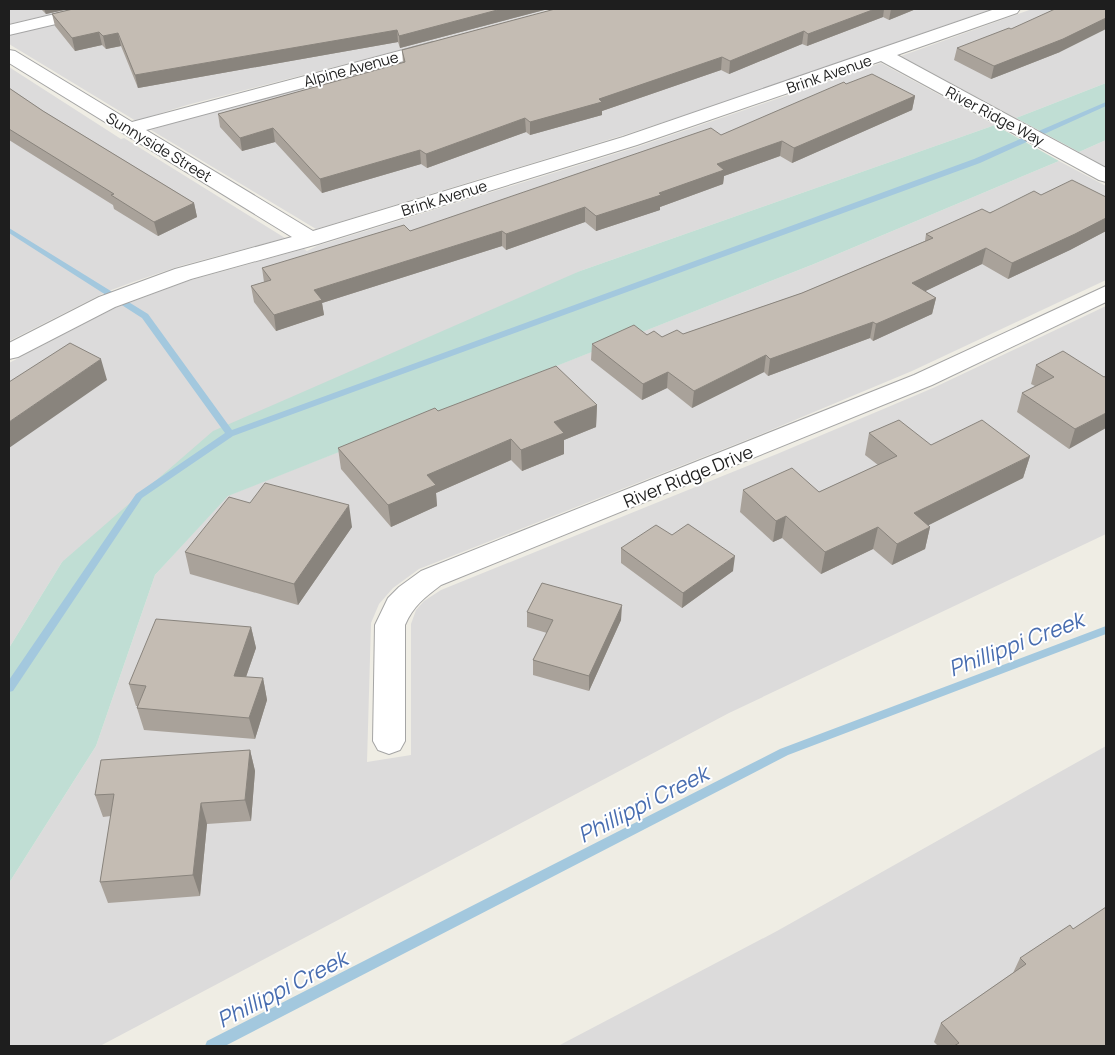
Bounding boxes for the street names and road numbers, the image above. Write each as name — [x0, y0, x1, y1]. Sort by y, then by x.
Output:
street label: Alpine Avenue — [301, 46, 401, 92]
street label: Brink Avenue — [784, 50, 875, 98]
street label: River Ridge Way — [942, 81, 1048, 151]
street label: Sunnyside Street — [102, 107, 216, 187]
street label: Brink Avenue — [398, 175, 490, 221]
street label: River Ridge Drive — [620, 439, 756, 513]

